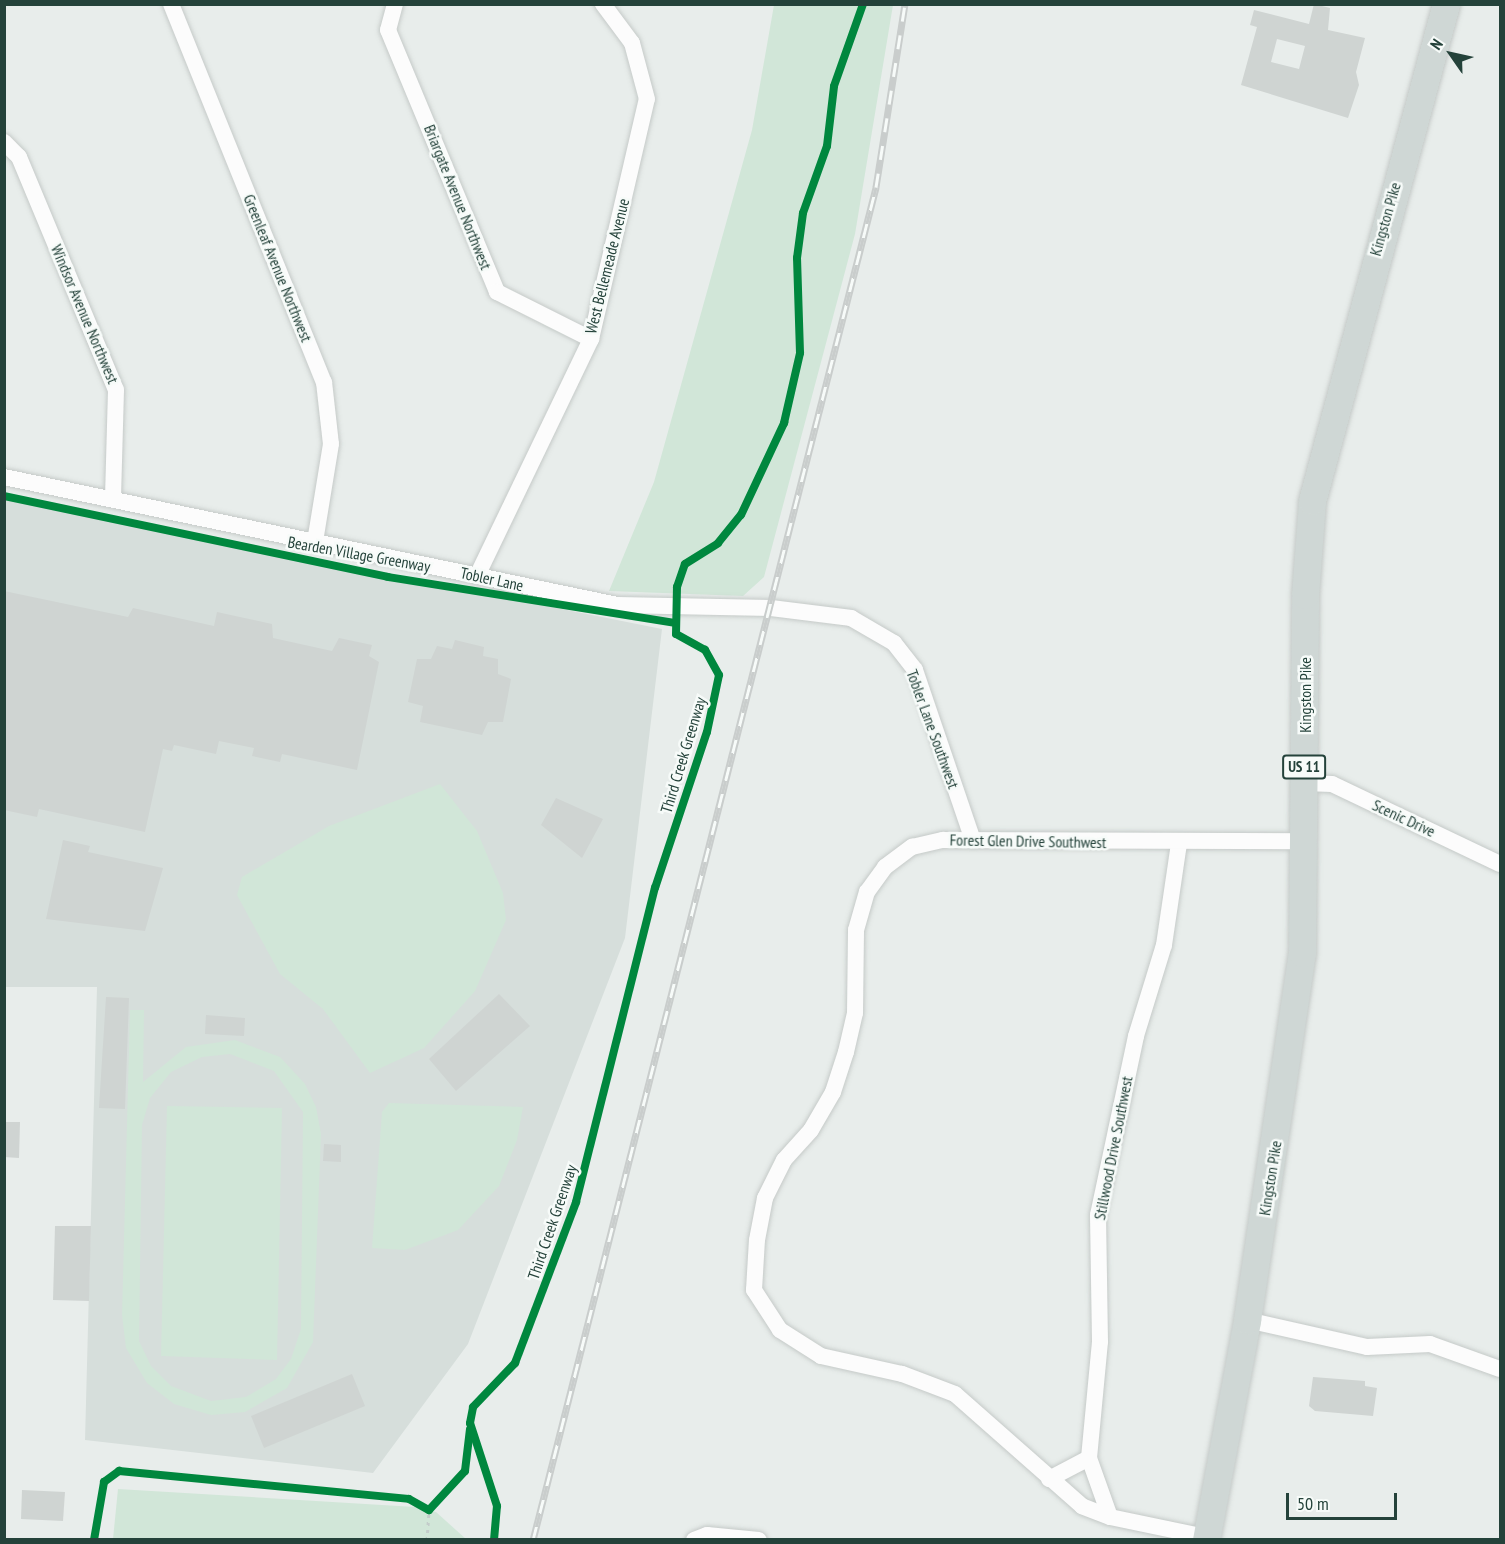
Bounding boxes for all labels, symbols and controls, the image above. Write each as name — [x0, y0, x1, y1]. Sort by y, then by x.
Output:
north arrow — [1421, 24, 1481, 84]
text: N — [1425, 35, 1447, 53]
street label: Briargate Avenue Northwest — [420, 122, 496, 272]
street label: Kingston Pike — [1365, 180, 1405, 258]
street label: Greenleaf Avenue Northwest — [240, 191, 316, 345]
street label: West Bellemeade Avenue — [581, 196, 633, 336]
street label: Windsor Avenue Northwest — [47, 241, 123, 387]
street label: Bearden Village Greenway — [286, 532, 432, 576]
street label: Tobler Lane — [459, 563, 525, 595]
street label: Kingston Pike — [1295, 657, 1315, 733]
street label: Tobler Lane Southwest — [903, 667, 963, 791]
street label: Third Creek Greenway — [656, 694, 710, 816]
road number: US 11 — [1282, 755, 1326, 779]
street label: Scenic Drive — [1369, 795, 1439, 841]
street label: Forest Glen Drive Southwest — [950, 830, 1106, 852]
street label: Stillwood Drive Southwest — [1090, 1075, 1136, 1221]
street label: Kingston Pike — [1255, 1139, 1285, 1217]
street label: Third Creek Greenway — [523, 1162, 581, 1282]
scale bar — [1289, 1481, 1400, 1519]
text: 50 m — [1297, 1492, 1329, 1515]

